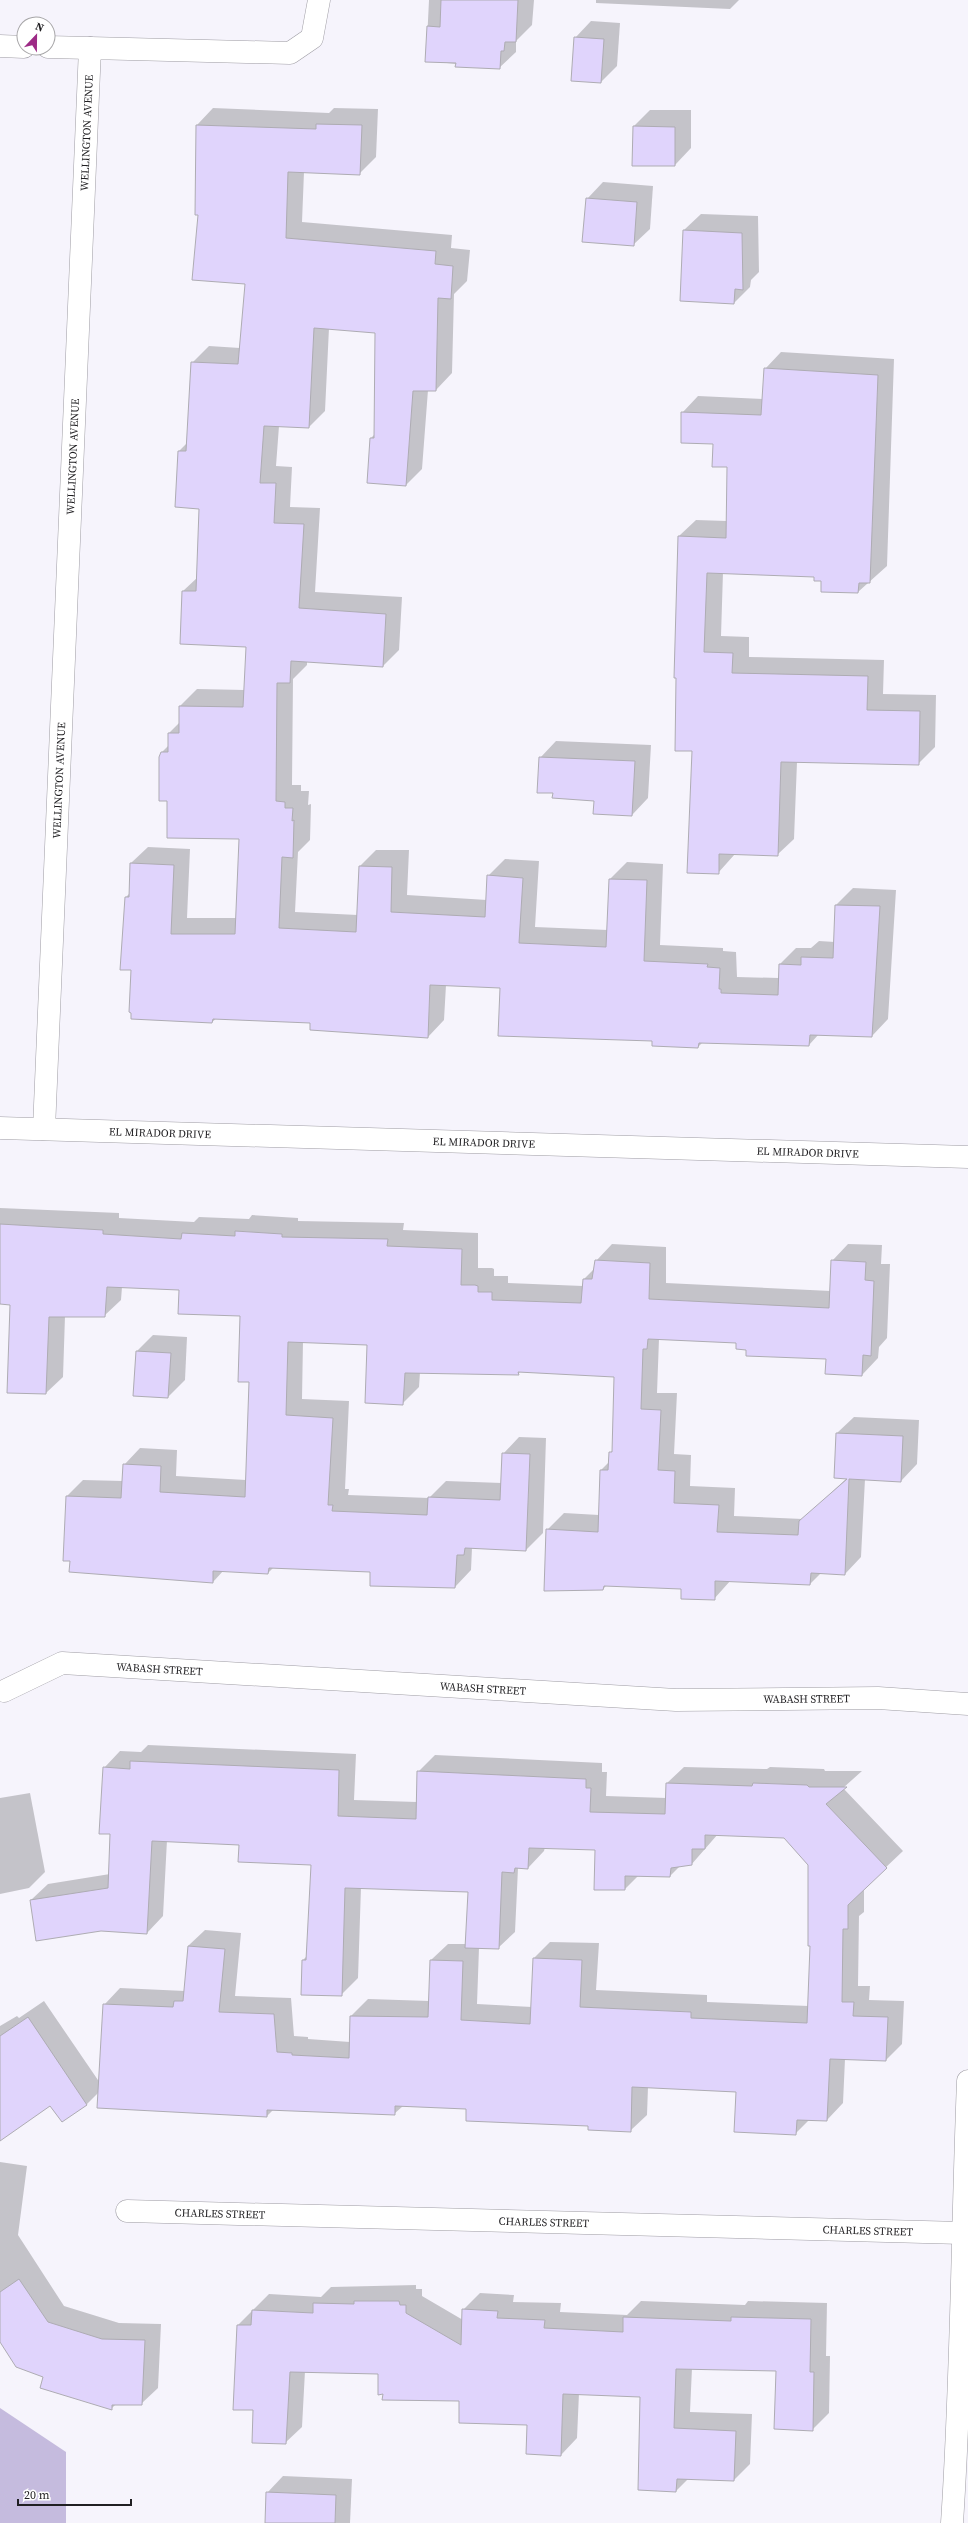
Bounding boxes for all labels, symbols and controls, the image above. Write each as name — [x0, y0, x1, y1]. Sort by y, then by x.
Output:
north arrow — [16, 16, 56, 56]
text: N — [33, 19, 46, 36]
street label: WELLINGTON AVENUE — [77, 74, 97, 191]
street label: WELLINGTON AVENUE — [63, 398, 83, 515]
street label: WELLINGTON AVENUE — [49, 721, 69, 839]
street label: EL MIRADOR DRIVE — [109, 1124, 212, 1142]
street label: EL MIRADOR DRIVE — [432, 1134, 535, 1152]
street label: EL MIRADOR DRIVE — [756, 1144, 859, 1162]
street label: WABASH STREET — [116, 1659, 203, 1679]
street label: WABASH STREET — [439, 1679, 527, 1699]
street label: WABASH STREET — [763, 1691, 850, 1707]
street label: CHARLES STREET — [175, 2205, 266, 2223]
street label: CHARLES STREET — [498, 2214, 590, 2231]
street label: CHARLES STREET — [822, 2222, 914, 2240]
scale bar — [18, 2481, 131, 2507]
text: 20 m — [24, 2487, 50, 2503]

